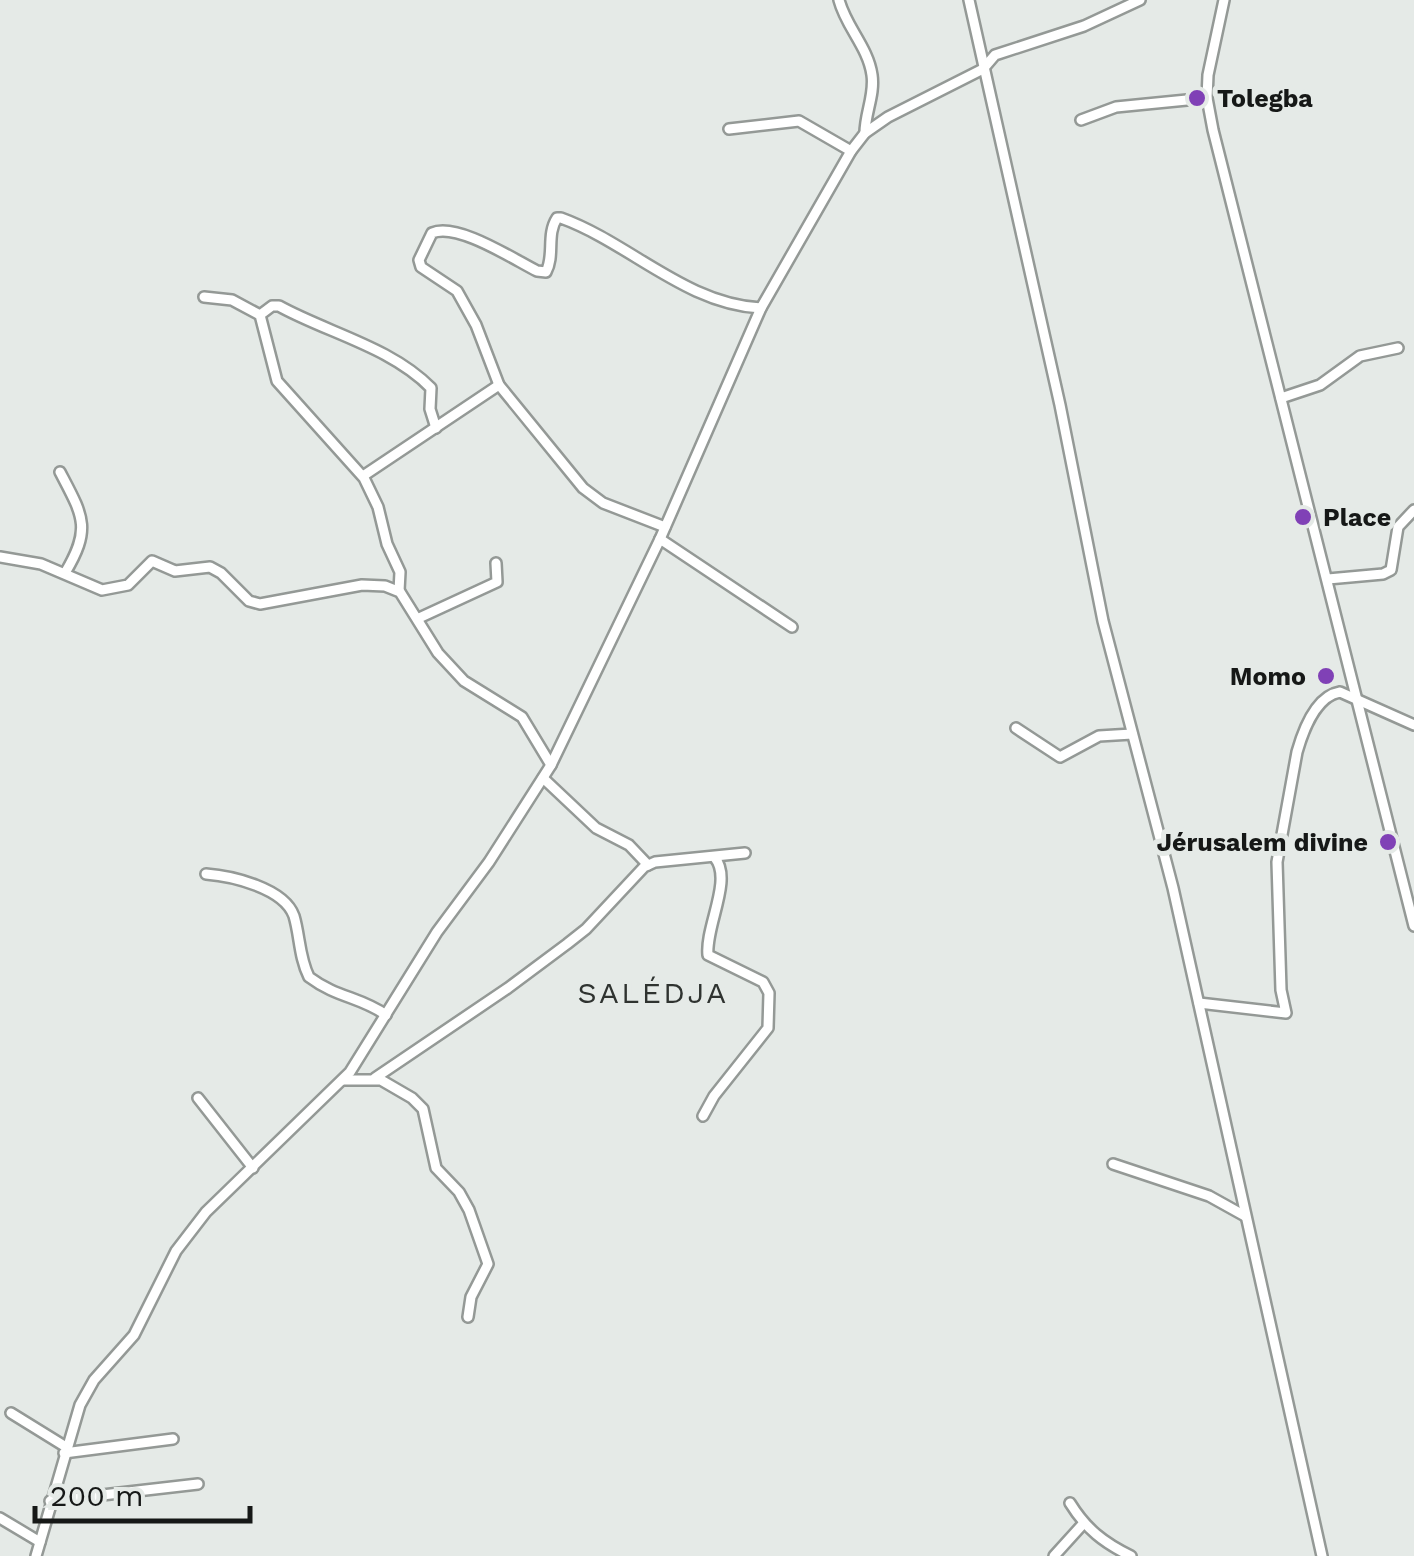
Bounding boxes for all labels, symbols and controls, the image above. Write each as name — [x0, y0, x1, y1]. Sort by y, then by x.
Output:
place label: Tolegba — [1217, 84, 1313, 113]
marker: Tolegba — [1186, 87, 1208, 109]
place label: Place — [1323, 503, 1391, 532]
marker: Place — [1292, 506, 1314, 528]
place label: Momo — [1230, 662, 1306, 691]
marker: Momo — [1315, 665, 1337, 687]
place label: Jérusalem divine — [1157, 828, 1368, 857]
marker: Jérusalem divine — [1377, 831, 1399, 853]
district label: SALÉDJA — [577, 975, 729, 1010]
scale bar — [35, 1461, 250, 1523]
text: 200 m — [50, 1478, 144, 1513]

